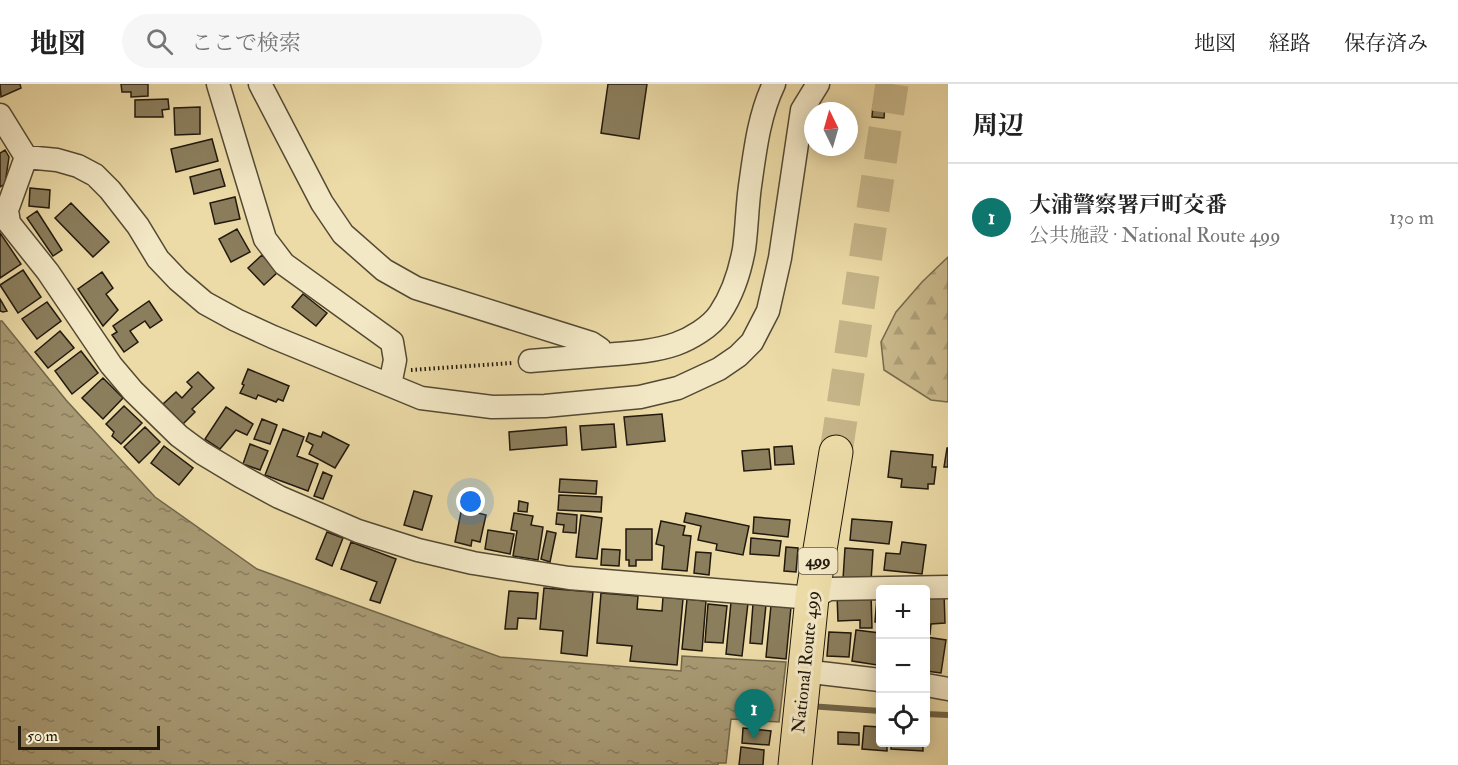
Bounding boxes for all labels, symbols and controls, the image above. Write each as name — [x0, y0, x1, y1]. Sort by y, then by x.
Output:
search box — [122, 14, 542, 68]
icon: search — [143, 25, 176, 58]
text: 地図 — [30, 27, 86, 62]
text: ここで検索 — [191, 29, 301, 57]
text: 地図 — [1194, 30, 1236, 57]
text: 経路 — [1269, 30, 1311, 57]
text: 保存済み — [1344, 30, 1428, 57]
north arrow — [804, 102, 858, 156]
text: 周辺 — [972, 110, 1024, 142]
text: 大浦警察署戸町交番 — [1029, 191, 1227, 219]
text: 1 — [988, 205, 995, 230]
text: 130 m — [1389, 205, 1434, 230]
text: 公共施設 · National Route 499 — [1029, 223, 1281, 248]
your location — [456, 487, 485, 516]
road number: 499 — [798, 548, 838, 574]
map controls — [876, 585, 930, 747]
button: + — [876, 585, 930, 639]
street label: National Route 499 — [787, 590, 825, 734]
button: − — [876, 639, 930, 693]
pin: 1 — [734, 690, 774, 739]
button: locate — [876, 693, 930, 747]
scale bar — [18, 723, 160, 750]
text: 50 m — [27, 726, 58, 746]

